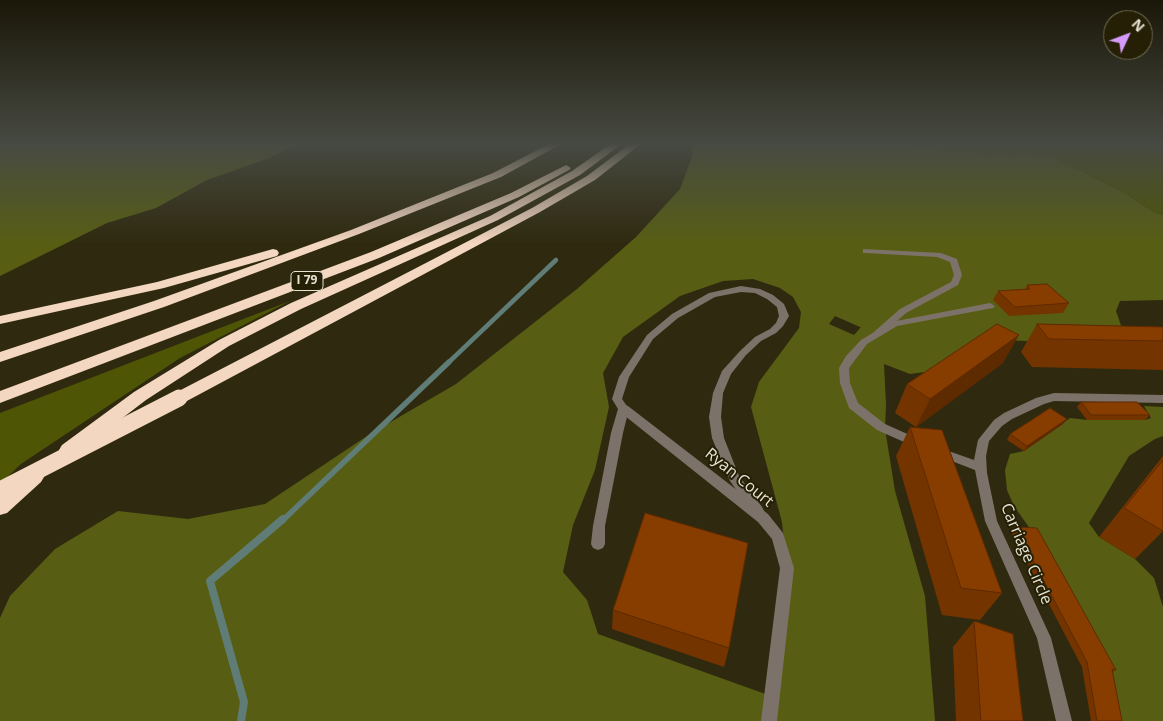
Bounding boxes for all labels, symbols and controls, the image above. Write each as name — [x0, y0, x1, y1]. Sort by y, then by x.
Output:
north arrow — [1103, 10, 1153, 60]
text: N — [1128, 14, 1149, 36]
road number: I 79 — [291, 272, 323, 290]
street label: Ryan Court — [701, 445, 777, 511]
street label: Carriage Circle — [996, 500, 1056, 608]

